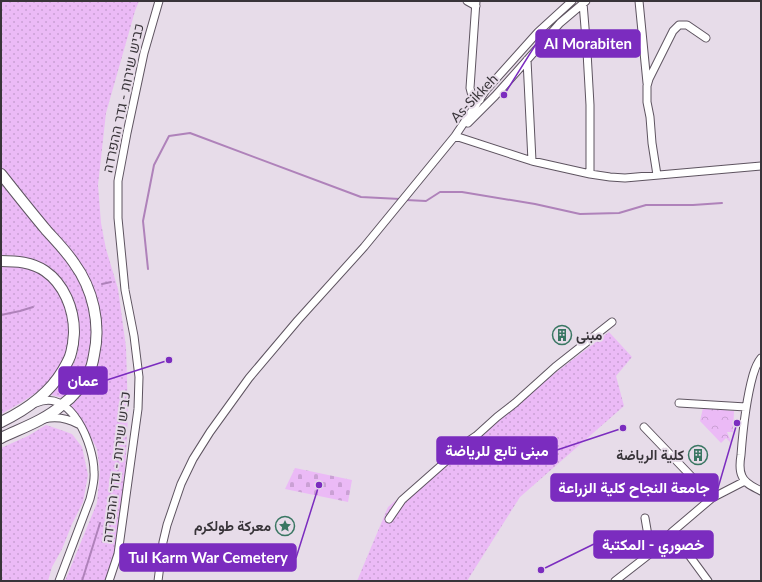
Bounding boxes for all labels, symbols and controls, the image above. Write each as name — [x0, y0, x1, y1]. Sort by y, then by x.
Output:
street label: כביש שירות - גדר ההפרדה — [98, 22, 147, 174]
callout: Al Morabiten — [536, 30, 640, 57]
text: Al Morabiten — [543, 34, 632, 52]
street label: As-Sikkeh — [446, 70, 501, 125]
building icon: مبنى — [551, 324, 573, 346]
place label: مبنى — [576, 326, 603, 344]
callout: عمان — [59, 367, 107, 394]
text: عمان — [67, 371, 99, 389]
street label: כביש שירות - גדר ההפרדה — [98, 390, 133, 543]
callout: مبنى تابع للرياضة — [437, 437, 557, 464]
text: مبنى تابع للرياضة — [445, 441, 549, 461]
building icon: كلية الرياضة — [687, 444, 709, 466]
place label: كلية الرياضة — [616, 446, 684, 464]
callout: جامعة النجاح كلية الزراعة — [551, 474, 718, 501]
text: جامعة النجاح كلية الزراعة — [558, 478, 710, 498]
place icon: معركة طولكرم — [274, 515, 296, 537]
place label: معركة طولكرم — [194, 517, 271, 535]
callout: خصوري - المكتبة — [594, 531, 713, 558]
text: خصوري - المكتبة — [602, 535, 704, 558]
callout: Tul Karm War Cemetery — [120, 544, 296, 571]
text: Tul Karm War Cemetery — [128, 548, 288, 566]

